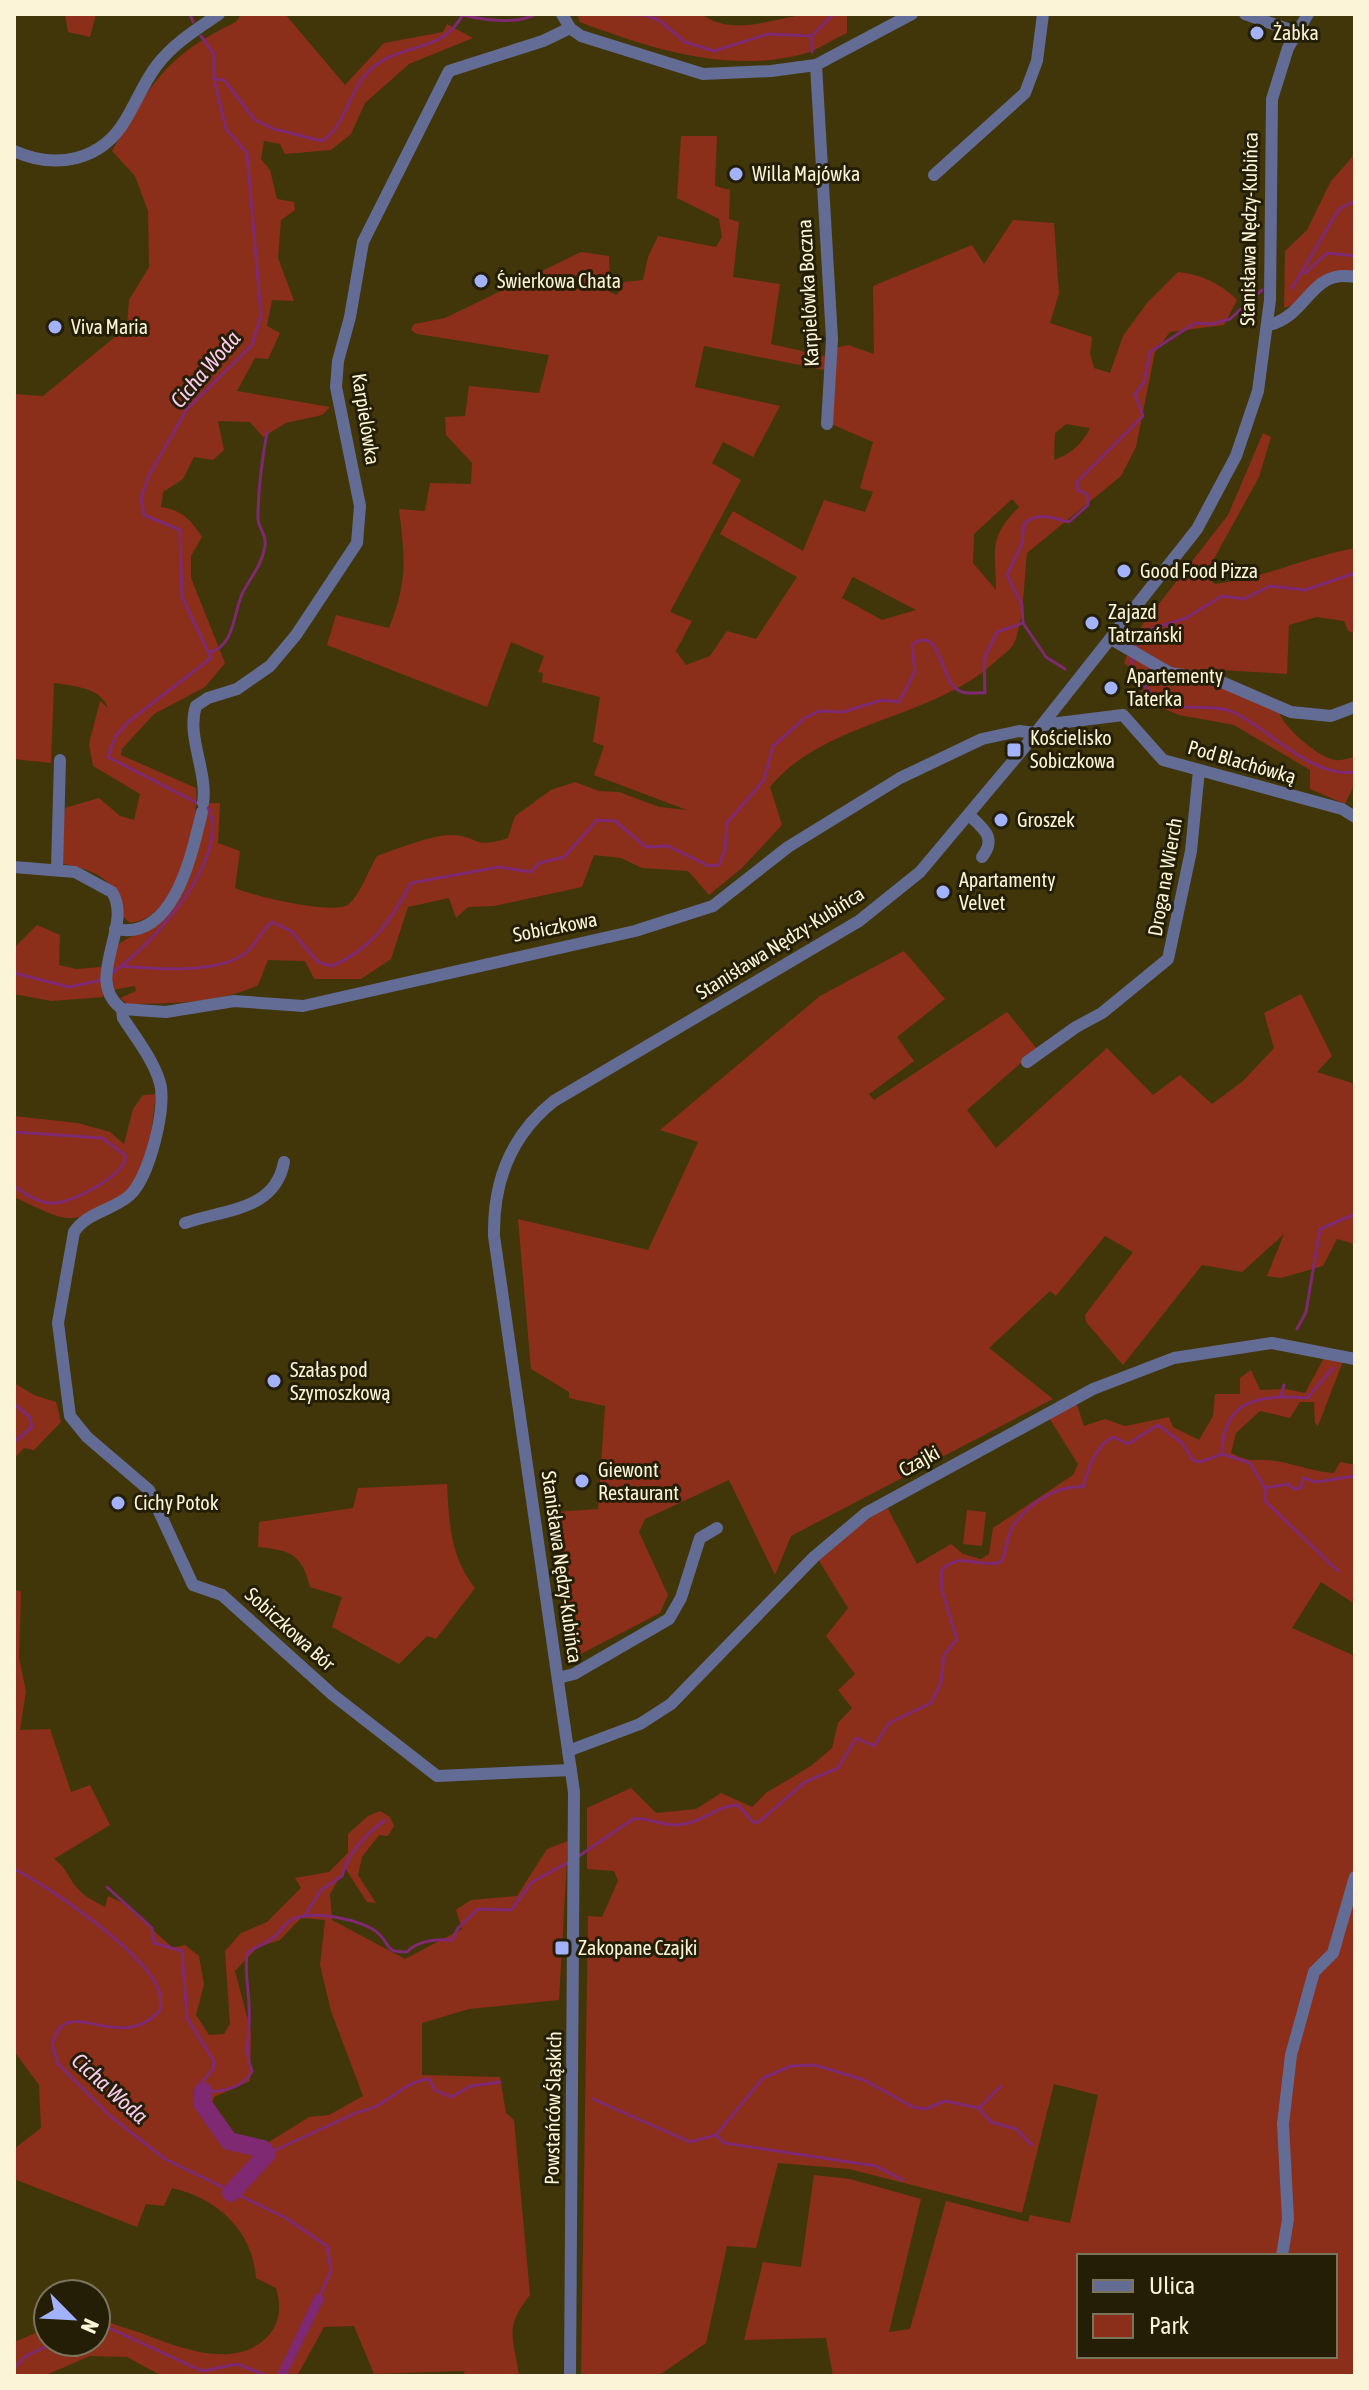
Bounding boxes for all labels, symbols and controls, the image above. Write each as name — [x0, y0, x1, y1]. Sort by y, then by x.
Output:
place label: Żabka — [1273, 21, 1319, 44]
marker: Żabka — [1248, 24, 1266, 42]
street label: Stanisława Nędzy-Kubińca — [1235, 132, 1262, 326]
place label: Willa Majówka — [752, 162, 860, 185]
marker: Willa Majówka — [727, 165, 745, 183]
street label: Karpielówka Boczna — [792, 219, 823, 367]
place label: Świerkowa Chata — [497, 269, 621, 292]
marker: Świerkowa Chata — [472, 272, 490, 290]
place label: Viva Maria — [71, 315, 148, 338]
marker: Viva Maria — [46, 318, 64, 336]
water label: Cicha Woda — [165, 325, 245, 413]
street label: Karpielówka — [348, 372, 385, 466]
place label: Good Food Pizza — [1140, 559, 1258, 582]
marker: Good Food Pizza — [1115, 562, 1133, 580]
place label: Zajazd Tatrzański — [1108, 600, 1182, 646]
marker: Zajazd Tatrzański — [1083, 614, 1101, 632]
place label: Apartementy Taterka — [1127, 664, 1223, 710]
marker: Apartementy Taterka — [1102, 679, 1120, 697]
place label: Kościelisko Sobiczkowa — [1030, 726, 1115, 772]
street label: Pod Blachówką — [1185, 735, 1299, 788]
marker: Kościelisko Sobiczkowa — [1005, 741, 1023, 759]
place label: Groszek — [1017, 808, 1075, 831]
marker: Groszek — [992, 811, 1010, 829]
street label: Droga na Wierch — [1143, 816, 1186, 938]
place label: Apartamenty Velvet — [959, 868, 1056, 914]
street label: Stanisława Nędzy-Kubińca — [692, 882, 868, 1004]
marker: Apartamenty Velvet — [934, 883, 952, 901]
street label: Sobiczkowa — [511, 907, 599, 946]
place label: Szałas pod Szymoszkową — [290, 1358, 391, 1404]
marker: Szałas pod Szymoszkową — [265, 1372, 283, 1390]
street label: Czajki — [894, 1440, 943, 1481]
place label: Giewont Restaurant — [598, 1458, 679, 1504]
street label: Stanisława Nędzy-Kubińca — [538, 1469, 587, 1664]
marker: Giewont Restaurant — [573, 1472, 591, 1490]
place label: Cichy Potok — [134, 1491, 219, 1514]
marker: Cichy Potok — [109, 1494, 127, 1512]
street label: Sobiczkowa Bór — [241, 1582, 341, 1676]
place label: Zakopane Czajki — [578, 1936, 697, 1959]
marker: Zakopane Czajki — [553, 1939, 571, 1957]
street label: Powstańców Śląskich — [540, 2031, 565, 2185]
water label: Cicha Woda — [67, 2047, 153, 2129]
legend — [1077, 2254, 1337, 2358]
text: Ulica — [1149, 2272, 1195, 2299]
north arrow — [32, 2278, 112, 2358]
text: Park — [1149, 2312, 1190, 2339]
text: N — [76, 2315, 105, 2337]

